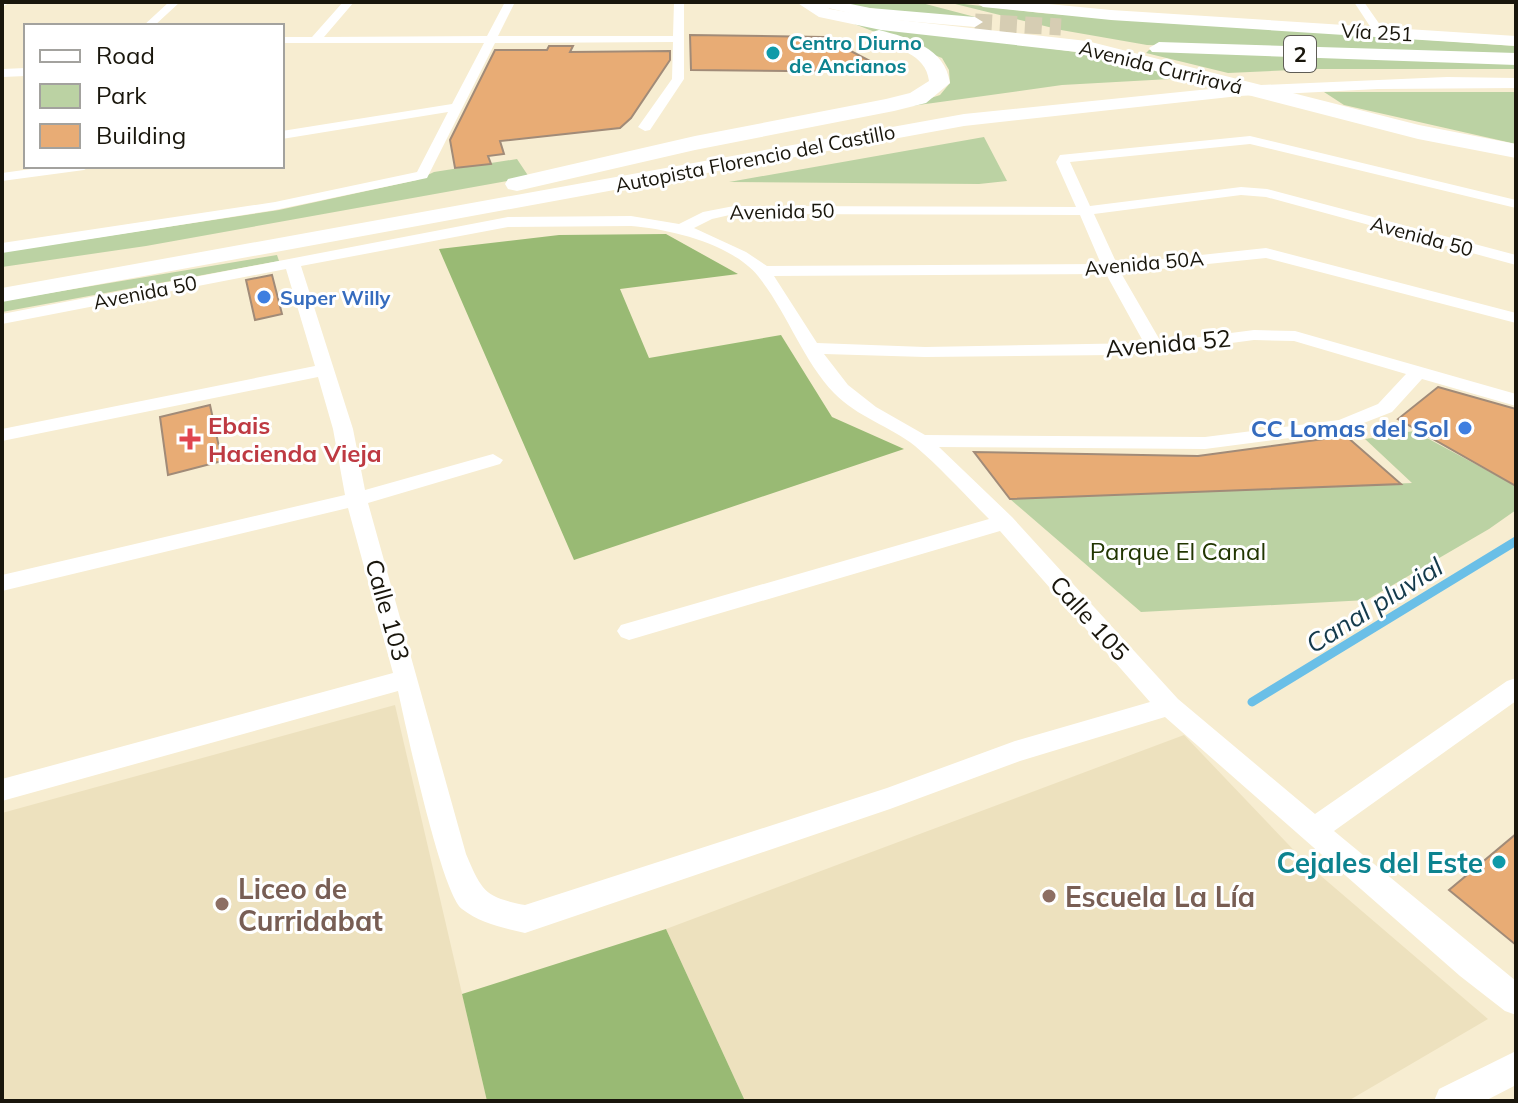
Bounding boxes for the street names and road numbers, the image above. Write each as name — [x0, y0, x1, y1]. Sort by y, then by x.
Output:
street label: Vía 251 — [1340, 18, 1414, 46]
street label: Avenida Curriravá — [1077, 35, 1245, 99]
road number: 2 — [1284, 36, 1316, 72]
street label: Autopista Florencio del Castillo — [613, 119, 897, 197]
street label: Avenida 50 — [729, 198, 835, 224]
street label: Avenida 50 — [1368, 210, 1476, 262]
street label: Avenida 50A — [1083, 245, 1205, 281]
street label: Avenida 50 — [91, 270, 199, 314]
street label: Avenida 52 — [1104, 323, 1232, 363]
street label: Calle 103 — [359, 556, 417, 664]
street label: Calle 105 — [1044, 569, 1136, 667]

